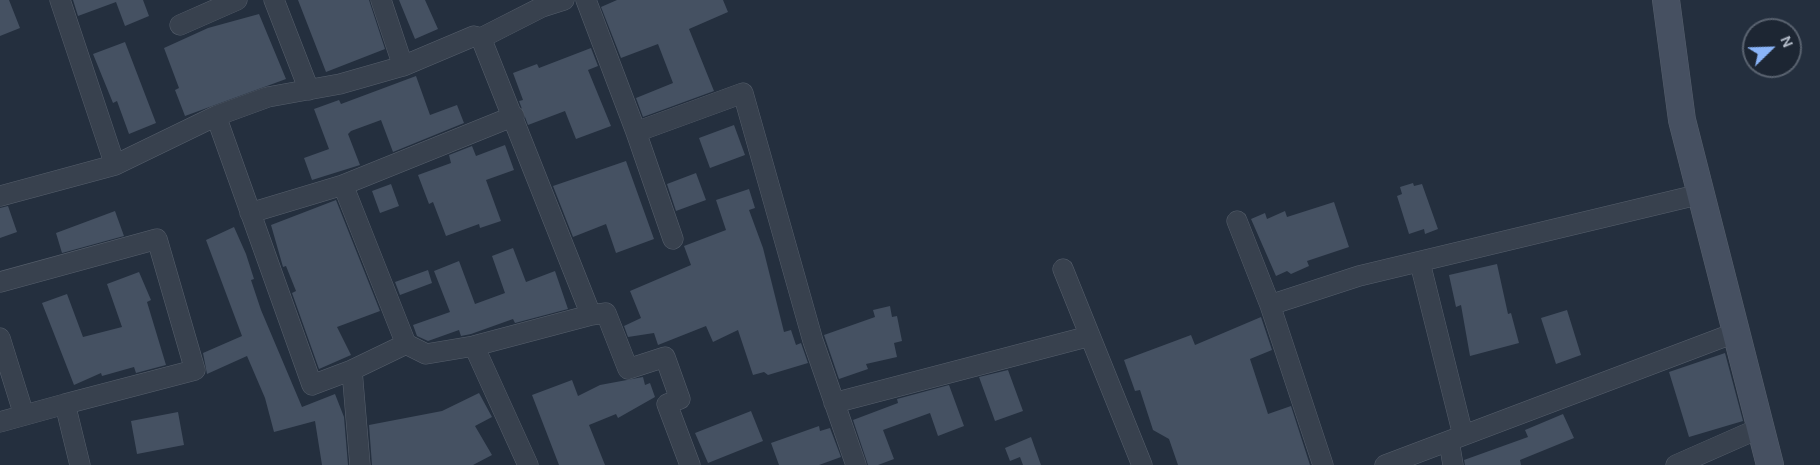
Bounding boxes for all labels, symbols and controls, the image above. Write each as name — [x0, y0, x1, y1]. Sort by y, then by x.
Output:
north arrow — [1742, 18, 1802, 78]
text: N — [1776, 33, 1798, 51]

